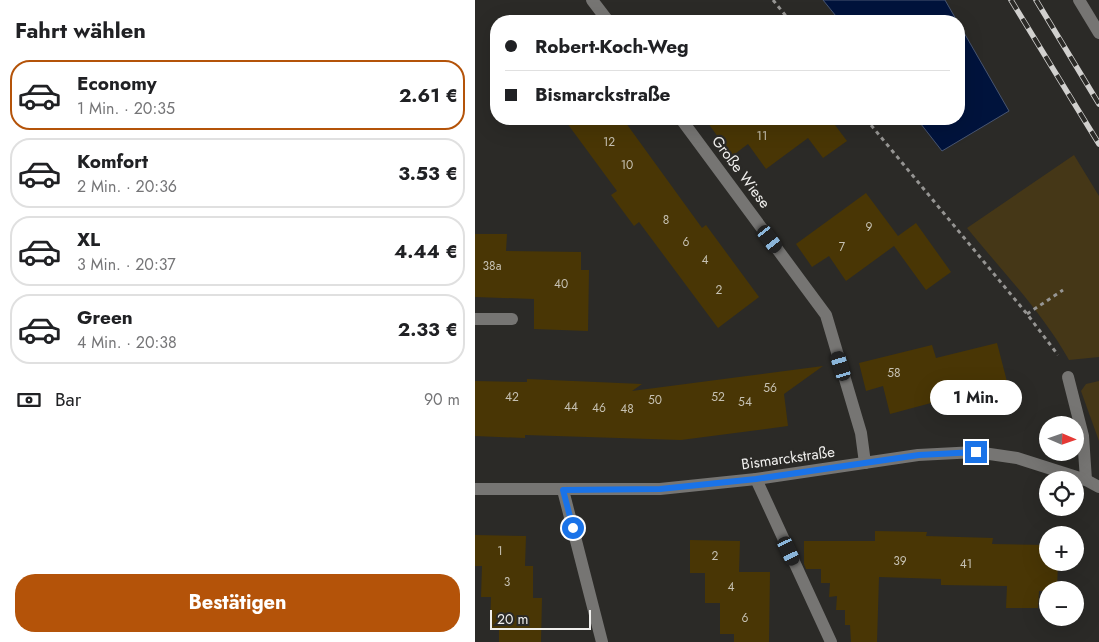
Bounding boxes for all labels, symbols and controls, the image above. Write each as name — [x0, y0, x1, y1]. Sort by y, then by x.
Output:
text: Fahrt wählen — [15, 14, 146, 46]
text: Robert-Koch-Weg — [535, 33, 689, 60]
text: Economy — [77, 70, 157, 97]
icon: car — [17, 73, 62, 118]
text: Bismarckstraße — [535, 81, 670, 108]
text: 2.61 € — [399, 82, 458, 109]
text: 1 Min. · 20:35 — [77, 97, 175, 120]
house number: 11 — [757, 127, 767, 145]
street label: Große Wiese — [706, 131, 776, 213]
house number: 12 — [603, 133, 615, 151]
text: Komfort — [77, 148, 148, 175]
icon: car — [17, 151, 62, 196]
house number: 10 — [621, 156, 633, 174]
text: 3.53 € — [398, 160, 458, 187]
text: 2 Min. · 20:36 — [77, 175, 177, 198]
house number: 8 — [663, 211, 669, 229]
house number: 9 — [866, 218, 873, 236]
car — [754, 223, 785, 255]
text: XL — [77, 226, 100, 253]
icon: car — [17, 229, 62, 274]
house number: 6 — [683, 233, 690, 251]
text: 4.44 € — [394, 238, 458, 265]
house number: 7 — [839, 238, 846, 256]
house number: 4 — [702, 251, 709, 269]
text: 3 Min. · 20:37 — [77, 253, 176, 276]
house number: 38a — [483, 257, 502, 275]
house number: 40 — [554, 275, 568, 293]
house number: 2 — [716, 281, 723, 299]
text: Green — [77, 304, 133, 331]
icon: car — [17, 307, 62, 352]
text: 2.33 € — [398, 316, 458, 343]
text: 4 Min. · 20:38 — [77, 331, 177, 354]
car — [829, 349, 852, 383]
house number: 58 — [887, 364, 901, 382]
house number: 56 — [763, 379, 777, 397]
callout: 1 Min. — [930, 380, 1022, 414]
icon: cash — [15, 386, 43, 414]
text: Bar — [55, 386, 81, 413]
text: 1 Min. — [953, 386, 999, 409]
text: 90 m — [424, 388, 460, 411]
house number: 42 — [505, 388, 519, 406]
house number: 52 — [711, 388, 725, 406]
house number: 50 — [648, 391, 662, 409]
house number: 54 — [738, 393, 752, 411]
house number: 44 — [564, 398, 578, 416]
house number: 46 — [592, 399, 606, 417]
house number: 48 — [620, 400, 634, 418]
north arrow — [1039, 416, 1084, 461]
map controls — [1039, 416, 1084, 626]
street label: Bismarckstraße — [740, 441, 836, 475]
route end — [965, 441, 987, 463]
button: locate — [1039, 471, 1084, 516]
route start — [562, 517, 584, 539]
button: + — [1039, 526, 1084, 571]
car — [775, 534, 802, 568]
house number: 1 — [497, 542, 503, 560]
house number: 2 — [712, 547, 719, 565]
house number: 39 — [893, 552, 907, 570]
house number: 41 — [960, 555, 972, 573]
house number: 3 — [504, 573, 511, 591]
button: Bestätigen — [15, 574, 460, 632]
house number: 4 — [728, 578, 735, 596]
button: − — [1039, 581, 1084, 626]
scale bar — [490, 607, 591, 630]
text: 20 m — [497, 609, 529, 629]
house number: 6 — [742, 609, 749, 627]

